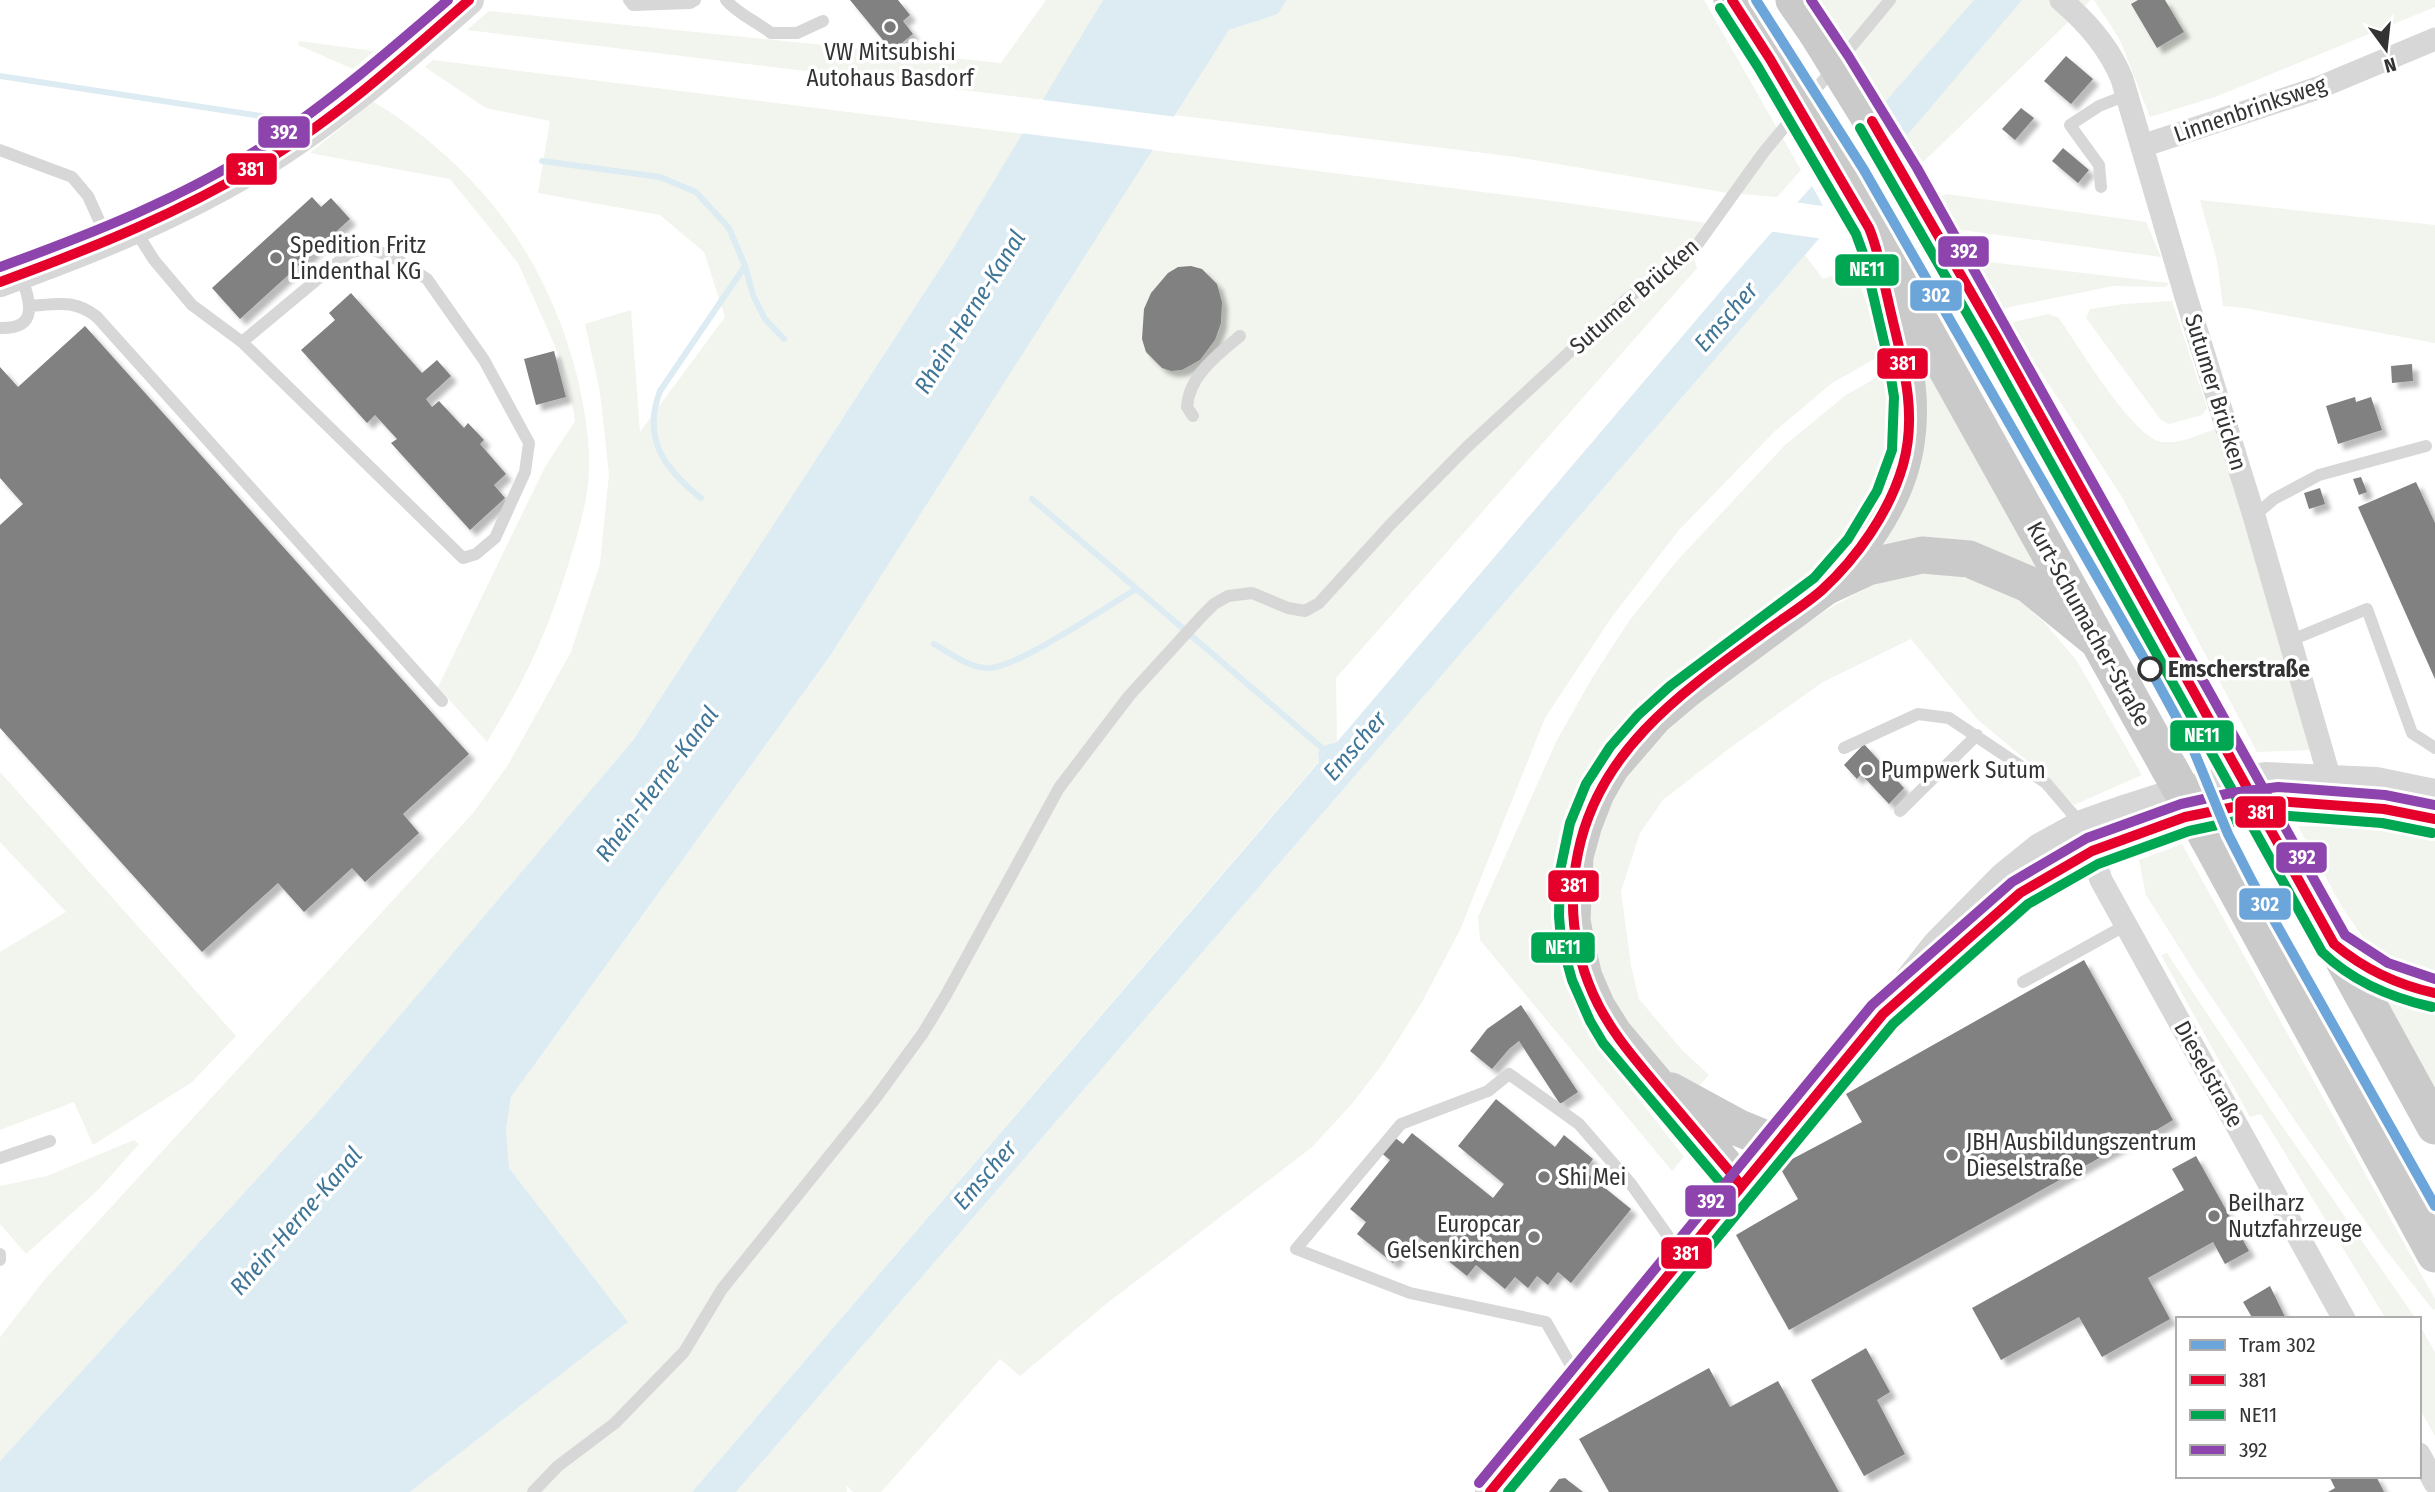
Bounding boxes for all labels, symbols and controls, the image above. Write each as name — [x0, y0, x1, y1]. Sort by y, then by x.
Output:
north arrow — [2351, 14, 2421, 84]
marker: VW Mitsubishi Autohaus Basdorf — [882, 19, 898, 35]
place label: VW Mitsubishi Autohaus Basdorf — [806, 38, 975, 92]
text: N — [2382, 52, 2399, 78]
street label: Linnenbrinksweg — [2170, 70, 2330, 148]
line badge: 392 — [257, 115, 311, 149]
text: 392 — [269, 121, 298, 144]
line badge: 381 — [225, 152, 278, 186]
text: 381 — [237, 158, 264, 181]
water label: Rhein-Herne-Kanal — [909, 225, 1031, 399]
place label: Spedition Fritz Lindenthal KG — [290, 231, 426, 285]
street label: Sutumer Brücken — [1564, 232, 1704, 360]
line badge: 392 — [1937, 235, 1990, 268]
text: 392 — [1949, 240, 1978, 263]
marker: Spedition Fritz Lindenthal KG — [268, 250, 284, 266]
line badge: NE11 — [1834, 253, 1900, 287]
text: NE11 — [1849, 258, 1885, 281]
water label: Emscher — [1688, 276, 1764, 357]
line badge: 302 — [1909, 279, 1963, 312]
text: 302 — [1921, 284, 1950, 307]
street label: Sutumer Brücken — [2179, 310, 2253, 474]
line badge: 381 — [1876, 347, 1929, 380]
text: 381 — [1889, 352, 1916, 375]
street label: Kurt-Schumacher-Straße — [2021, 517, 2157, 731]
place label: Emscherstraße — [2168, 655, 2310, 683]
marker: Emscherstraße — [2138, 657, 2162, 681]
water label: Rhein-Herne-Kanal — [590, 701, 724, 867]
water label: Emscher — [1317, 705, 1393, 786]
line badge: NE11 — [2169, 719, 2235, 752]
text: NE11 — [2184, 724, 2220, 747]
place label: Pumpwerk Sutum — [1881, 756, 2046, 784]
marker: Pumpwerk Sutum — [1859, 762, 1875, 778]
line badge: 381 — [2234, 795, 2287, 829]
text: 381 — [2247, 801, 2274, 824]
line badge: 392 — [2275, 841, 2328, 874]
text: 392 — [2287, 846, 2316, 869]
line badge: 381 — [1547, 869, 1600, 903]
text: 381 — [1560, 874, 1587, 897]
line badge: 302 — [2238, 887, 2292, 921]
text: 302 — [2250, 893, 2279, 916]
line badge: NE11 — [1530, 931, 1596, 964]
text: NE11 — [1545, 936, 1581, 959]
street label: Dieselstraße — [2168, 1016, 2250, 1132]
place label: JBH Ausbildungszentrum Dieselstraße — [1966, 1128, 2197, 1182]
water label: Emscher — [947, 1134, 1023, 1215]
water label: Rhein-Herne-Kanal — [224, 1141, 368, 1301]
marker: JBH Ausbildungszentrum Dieselstraße — [1944, 1147, 1960, 1163]
place label: Shi Mei — [1558, 1163, 1626, 1191]
marker: Shi Mei — [1536, 1169, 1552, 1185]
line badge: 392 — [1684, 1184, 1737, 1218]
place label: Beilharz Nutzfahrzeuge — [2228, 1189, 2362, 1243]
text: 392 — [1696, 1190, 1725, 1213]
marker: Beilharz Nutzfahrzeuge — [2206, 1208, 2222, 1224]
place label: Europcar Gelsenkirchen — [1387, 1210, 1520, 1264]
marker: Europcar Gelsenkirchen — [1526, 1229, 1542, 1245]
line badge: 381 — [1660, 1236, 1713, 1270]
text: 381 — [1672, 1242, 1699, 1265]
legend — [2176, 1317, 2421, 1478]
text: Tram 302 — [2239, 1332, 2316, 1358]
text: 381 — [2239, 1367, 2267, 1393]
text: NE11 — [2239, 1402, 2277, 1428]
text: 392 — [2239, 1437, 2267, 1463]

